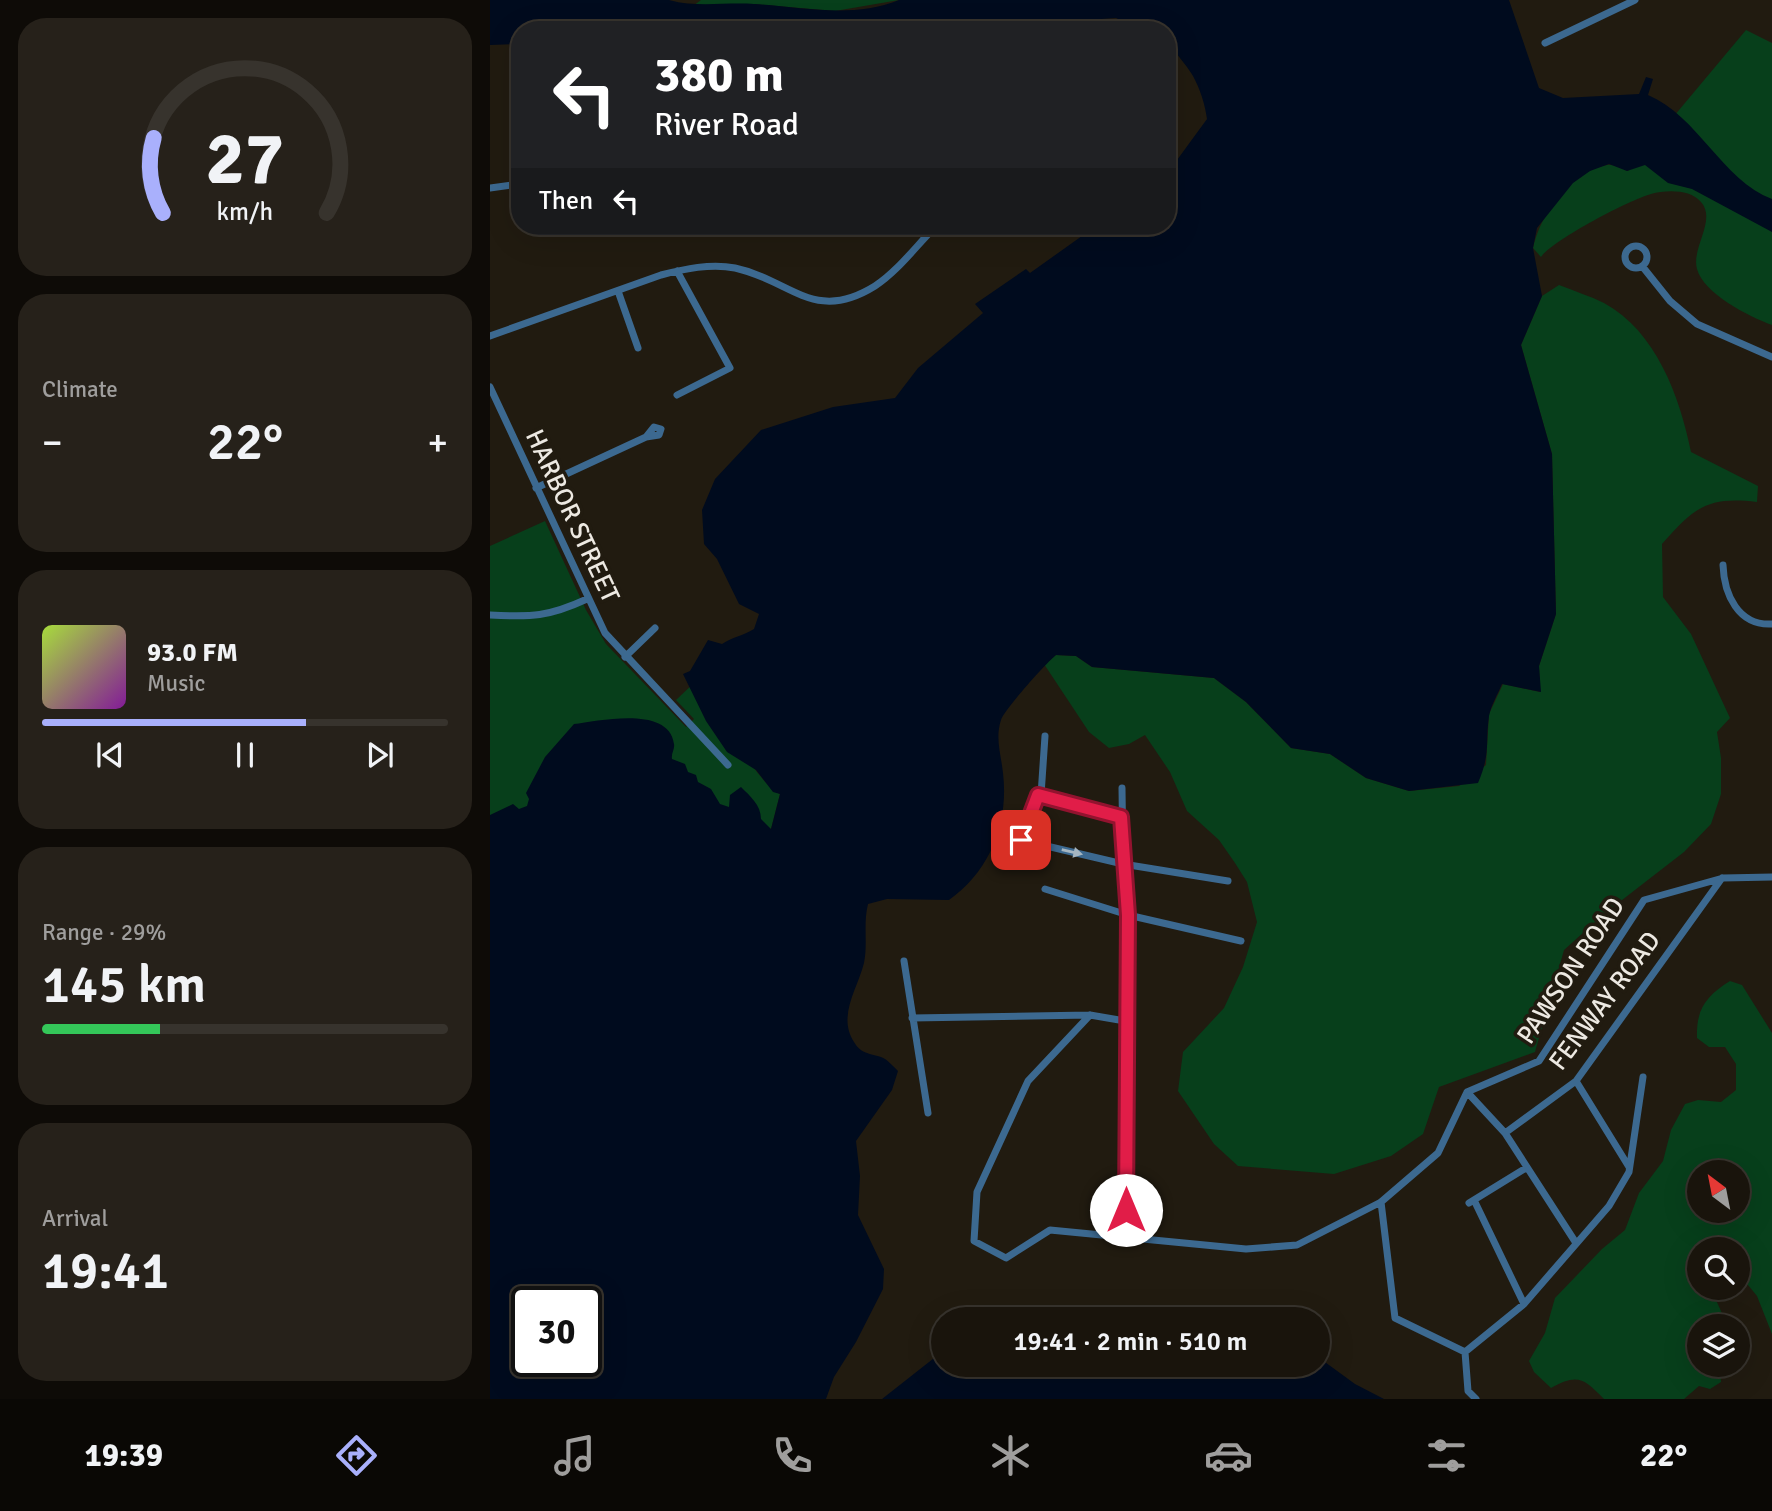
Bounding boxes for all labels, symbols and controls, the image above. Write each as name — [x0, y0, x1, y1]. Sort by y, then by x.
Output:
text: 380 m — [654, 45, 784, 105]
icon: left — [539, 49, 630, 140]
text: River Road — [654, 105, 799, 144]
text: 27 — [206, 115, 284, 204]
icon: left — [607, 182, 645, 220]
text: Then — [539, 185, 593, 217]
text: km/h — [217, 196, 273, 227]
text: Climate — [42, 375, 118, 404]
text: 22° — [207, 410, 283, 474]
text: − — [42, 419, 63, 466]
text: + — [427, 419, 448, 466]
street label: HARBOR STREET — [518, 424, 626, 608]
text: 93.0 FM — [147, 637, 238, 669]
text: Music — [147, 669, 205, 698]
icon: previous — [91, 736, 129, 774]
icon: pause — [226, 736, 264, 774]
icon: next — [361, 736, 399, 774]
pin — [991, 810, 1051, 870]
icon: arrive — [1002, 821, 1040, 859]
one-way arrow — [1061, 847, 1083, 858]
street label: PAWSON ROAD — [1510, 892, 1632, 1050]
text: Range · 29% — [42, 918, 166, 947]
street label: FENWAY ROAD — [1542, 925, 1668, 1077]
text: 145 km — [42, 953, 206, 1017]
north arrow — [1687, 1160, 1750, 1223]
map controls — [1687, 1160, 1750, 1377]
position arrow — [1089, 1173, 1163, 1247]
text: Arrival — [42, 1204, 108, 1233]
button: search — [1687, 1237, 1750, 1300]
text: 19:41 — [42, 1239, 169, 1303]
speed limit sign: 30 — [511, 1286, 602, 1377]
button: layers — [1687, 1314, 1750, 1377]
text: 19:41 · 2 min · 510 m — [1014, 1326, 1247, 1358]
icon: directions — [332, 1431, 381, 1480]
icon: music — [550, 1431, 599, 1480]
icon: phone — [768, 1431, 817, 1480]
icon: climate — [986, 1431, 1035, 1480]
icon: car — [1204, 1431, 1253, 1480]
icon: filters — [1422, 1431, 1471, 1480]
text: 19:39 — [85, 1436, 163, 1475]
text: 22° — [1640, 1436, 1687, 1475]

